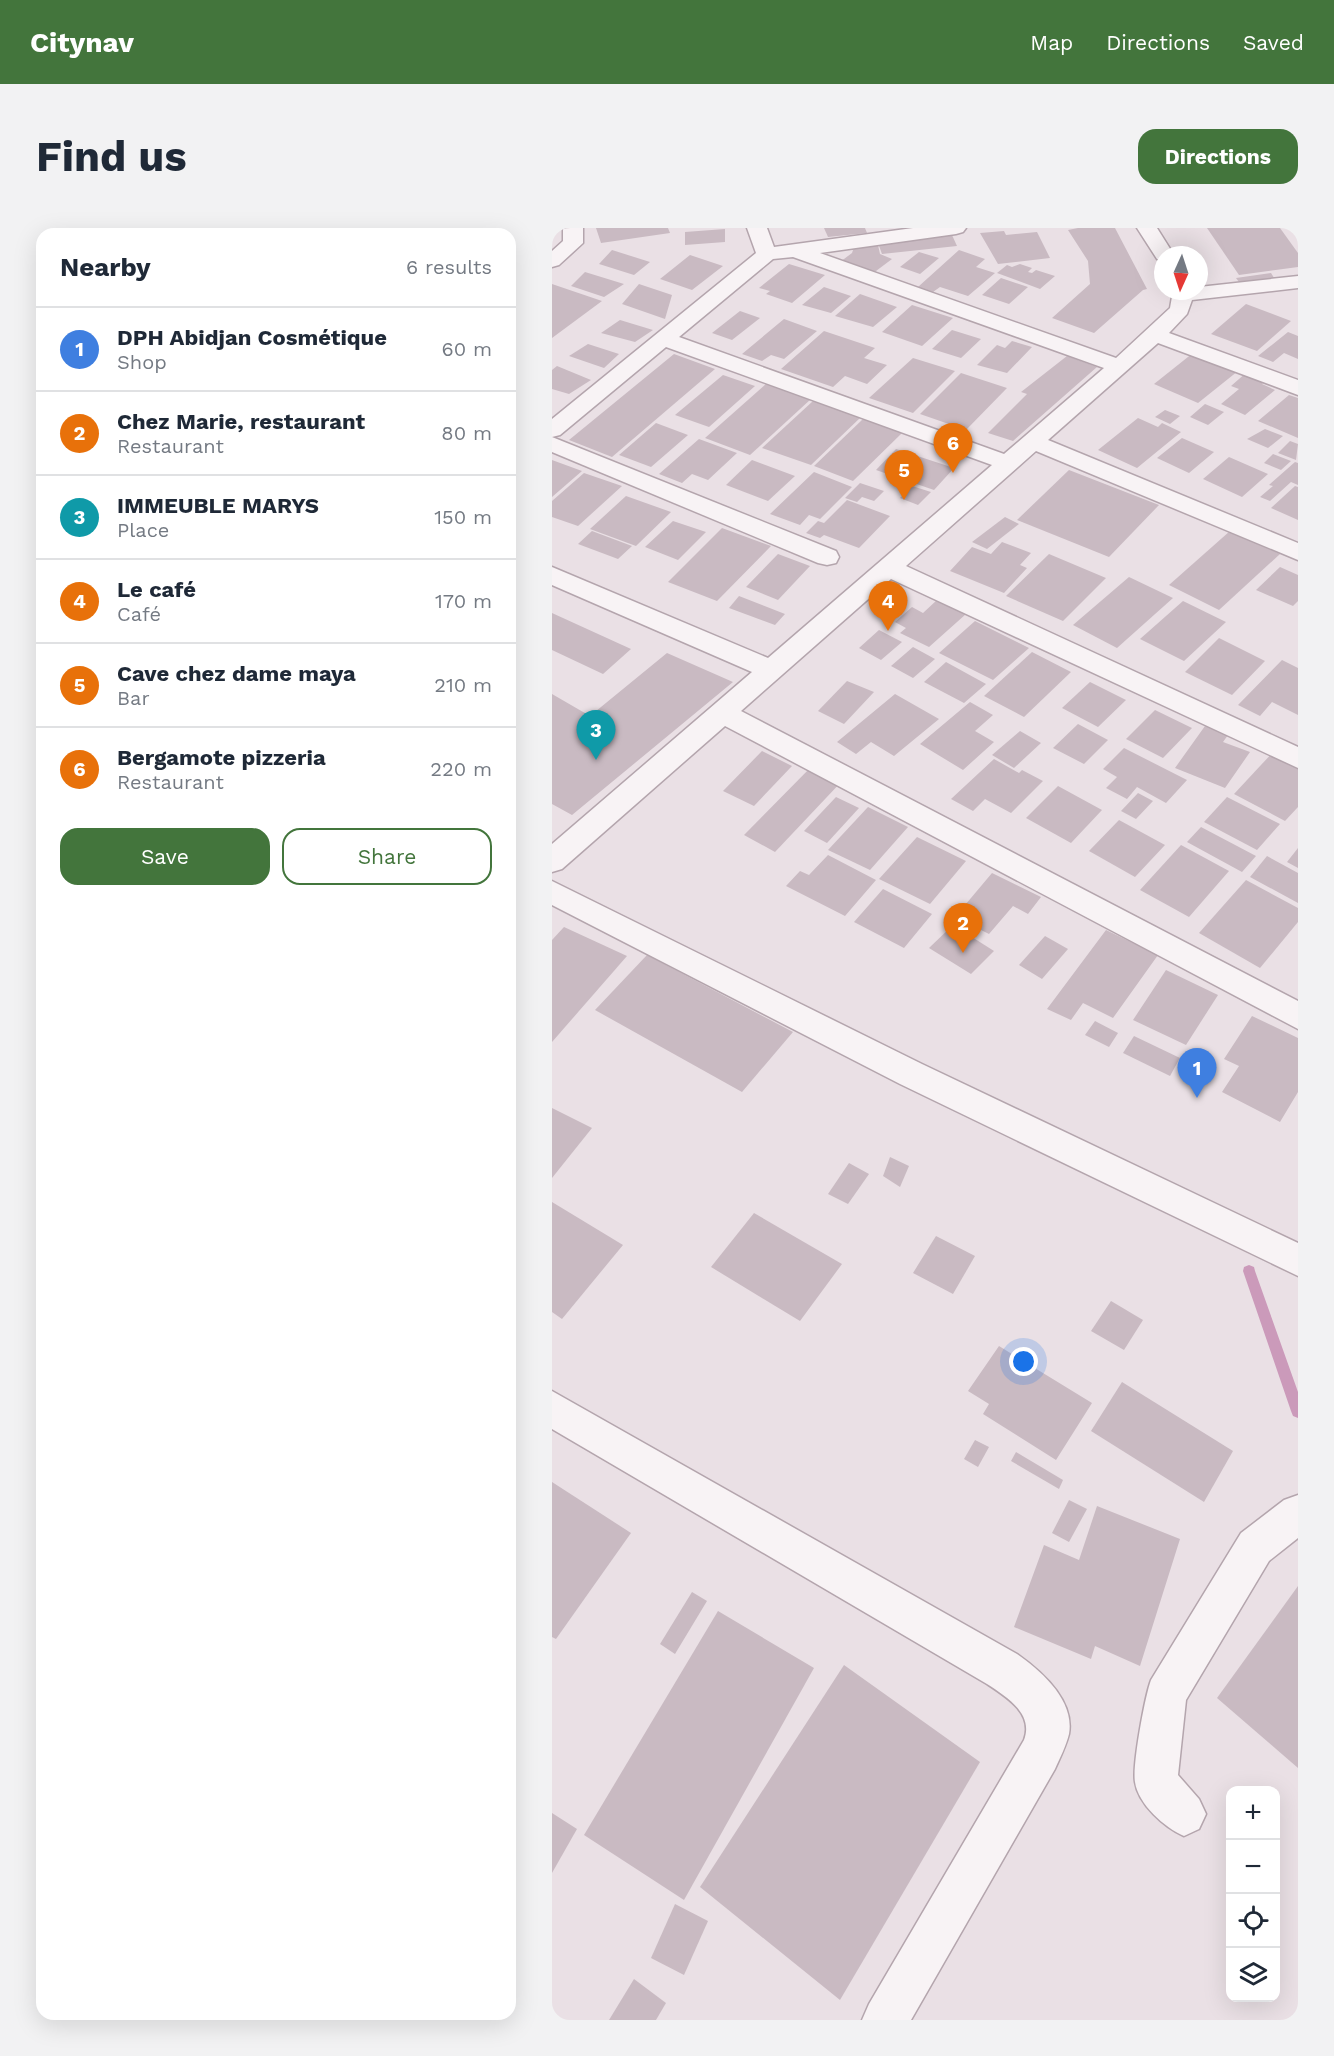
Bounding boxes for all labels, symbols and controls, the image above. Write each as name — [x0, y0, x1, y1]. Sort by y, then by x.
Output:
text: Citynav — [30, 26, 134, 59]
text: Map — [1030, 30, 1073, 55]
text: Directions — [1106, 30, 1210, 55]
text: Saved — [1243, 30, 1304, 55]
button: Directions — [1138, 129, 1298, 184]
text: Find us — [36, 132, 187, 181]
north arrow — [1154, 246, 1208, 300]
text: Nearby — [60, 252, 151, 282]
text: 6 results — [406, 255, 492, 279]
text: DPH Abidjan Cosmétique — [117, 325, 387, 350]
text: 1 — [75, 337, 84, 361]
text: 60 m — [442, 337, 492, 361]
text: Shop — [117, 350, 167, 374]
text: Chez Marie, restaurant — [117, 409, 365, 434]
text: 2 — [74, 421, 85, 445]
text: 80 m — [441, 421, 492, 445]
pin: 6 — [934, 424, 972, 473]
text: Restaurant — [117, 434, 224, 458]
pin: 5 — [884, 450, 924, 500]
text: IMMEUBLE MARYS — [117, 493, 319, 518]
text: 3 — [74, 505, 85, 529]
text: 150 m — [434, 505, 492, 529]
text: Place — [117, 518, 169, 542]
text: Le café — [117, 577, 196, 602]
pin: 4 — [868, 582, 908, 631]
text: 4 — [73, 589, 86, 613]
text: 170 m — [435, 589, 492, 613]
text: Café — [117, 602, 161, 626]
text: Cave chez dame maya — [117, 661, 356, 686]
text: 5 — [74, 673, 85, 697]
text: 210 m — [434, 673, 492, 697]
text: Bar — [117, 686, 150, 710]
pin: 3 — [576, 710, 615, 760]
text: Bergamote pizzeria — [117, 745, 326, 770]
text: 6 — [73, 757, 86, 781]
text: 220 m — [430, 757, 492, 781]
text: Restaurant — [117, 770, 224, 794]
button: Save — [60, 828, 270, 885]
button: Share — [282, 828, 492, 885]
pin: 2 — [944, 904, 982, 953]
pin: 1 — [1178, 1048, 1216, 1098]
your location — [1009, 1347, 1038, 1376]
map controls — [1226, 1786, 1280, 2002]
button: + — [1226, 1786, 1280, 1840]
button: − — [1226, 1840, 1280, 1894]
button: locate — [1226, 1894, 1280, 1948]
button: layers — [1226, 1948, 1280, 2002]

